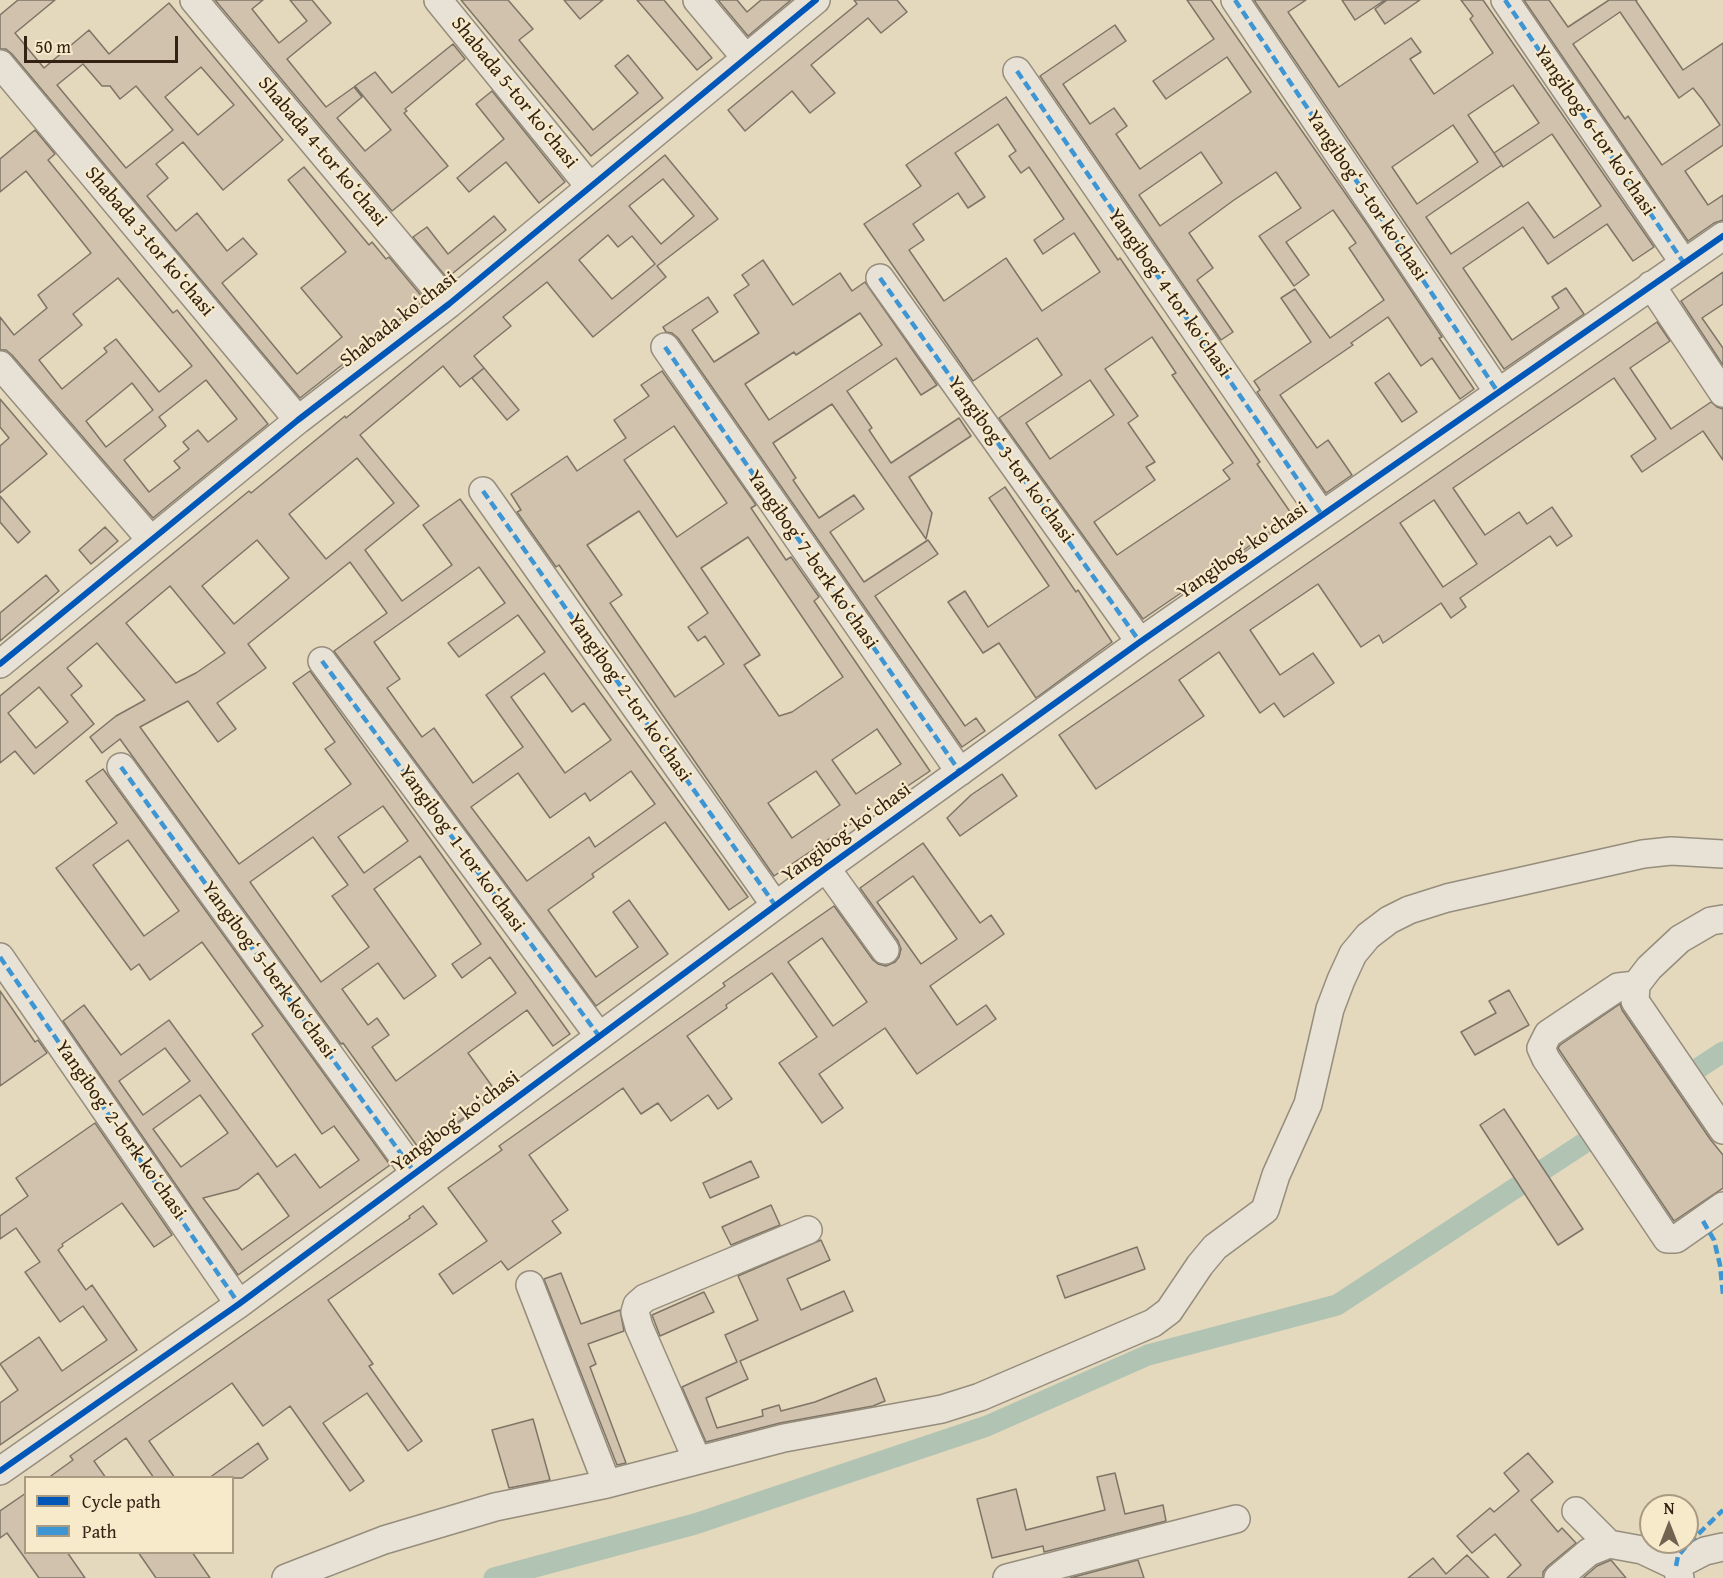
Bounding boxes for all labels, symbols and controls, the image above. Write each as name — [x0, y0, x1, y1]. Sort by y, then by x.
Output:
street label: Shabada 5-tor koʻchasi — [445, 12, 583, 174]
scale bar — [27, 24, 182, 62]
text: 50 m — [35, 33, 71, 60]
street label: Yangibogʻ 6-tor koʻchasi — [1528, 41, 1660, 221]
street label: Shabada 4-tor koʻchasi — [252, 72, 392, 232]
street label: Yangibogʻ 5-tor koʻchasi — [1300, 106, 1432, 286]
street label: Shabada 3-tor koʻchasi — [79, 162, 219, 322]
street label: Yangibogʻ 4-tor koʻchasi — [1102, 204, 1236, 382]
street label: Shabada koʻchasi — [336, 267, 462, 373]
street label: Yangibogʻ 3-tor koʻchasi — [941, 372, 1079, 548]
street label: Yangibogʻ 7-berk koʻchasi — [741, 466, 883, 654]
street label: Yangibogʻ koʻchasi — [1173, 497, 1313, 605]
street label: Yangibogʻ 2-tor koʻchasi — [562, 609, 696, 787]
street label: Yangibogʻ 1-tor koʻchasi — [392, 761, 530, 937]
street label: Yangibogʻ koʻchasi — [778, 778, 916, 888]
street label: Yangibogʻ 5-berk koʻchasi — [196, 877, 340, 1063]
street label: Yangibogʻ 2-berk koʻchasi — [49, 1036, 191, 1224]
street label: Yangibogʻ koʻchasi — [387, 1066, 525, 1178]
legend — [24, 1476, 234, 1554]
text: Cycle path — [82, 1488, 161, 1515]
north arrow — [1639, 1494, 1699, 1554]
text: N — [1664, 1496, 1674, 1520]
text: Path — [82, 1518, 117, 1545]

